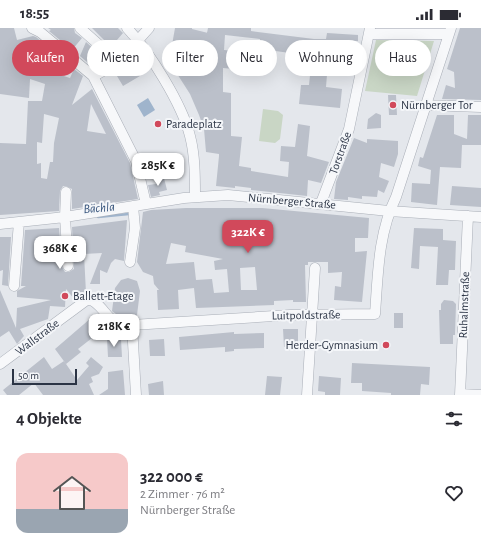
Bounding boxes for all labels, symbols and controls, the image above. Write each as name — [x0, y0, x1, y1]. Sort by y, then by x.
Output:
text: 18:55 — [20, 6, 49, 21]
chip: Kaufen — [12, 40, 79, 76]
chip: Mieten — [87, 40, 154, 76]
chip: Filter — [162, 40, 218, 76]
chip: Neu — [226, 40, 277, 76]
chip: Wohnung — [285, 40, 367, 76]
chip: Haus — [375, 40, 431, 76]
place label: Nürnberger Tor — [401, 99, 473, 111]
marker: Nürnberger Tor — [388, 100, 398, 110]
place label: Paradeplatz — [166, 118, 222, 130]
marker: Paradeplatz — [153, 119, 163, 129]
street label: Torstraße — [327, 130, 353, 176]
pin: 285K € — [125, 153, 191, 187]
text: 285K € — [141, 159, 175, 172]
street label: Nürnberger Straße — [248, 191, 336, 211]
water label: Bächla — [83, 201, 116, 216]
pin: 322K € — [215, 220, 281, 254]
text: 322K € — [231, 226, 265, 239]
pin: 368K € — [27, 236, 93, 270]
text: 368K € — [43, 242, 77, 255]
street label: Ruhalmstraße — [457, 271, 471, 339]
place label: Ballett-Etage — [73, 290, 134, 302]
marker: Ballett-Etage — [60, 291, 70, 301]
street label: Luitpoldstraße — [272, 308, 340, 322]
pin: 218K € — [81, 314, 147, 348]
street label: Wallstraße — [13, 317, 61, 357]
text: 218K € — [98, 320, 130, 333]
place label: Herder-Gymnasium — [285, 339, 378, 352]
marker: Herder-Gymnasium — [381, 340, 391, 350]
scale bar — [12, 367, 77, 386]
text: 50 m — [18, 370, 39, 381]
icon: filters — [443, 408, 465, 430]
text: 4 Objekte — [16, 410, 82, 427]
text: 322 000 € — [140, 468, 203, 485]
icon: home — [48, 469, 96, 517]
icon: heart — [443, 482, 465, 504]
text: 2 Zimmer · 76 m² — [140, 488, 225, 501]
text: Nürnberger Straße — [140, 504, 235, 517]

